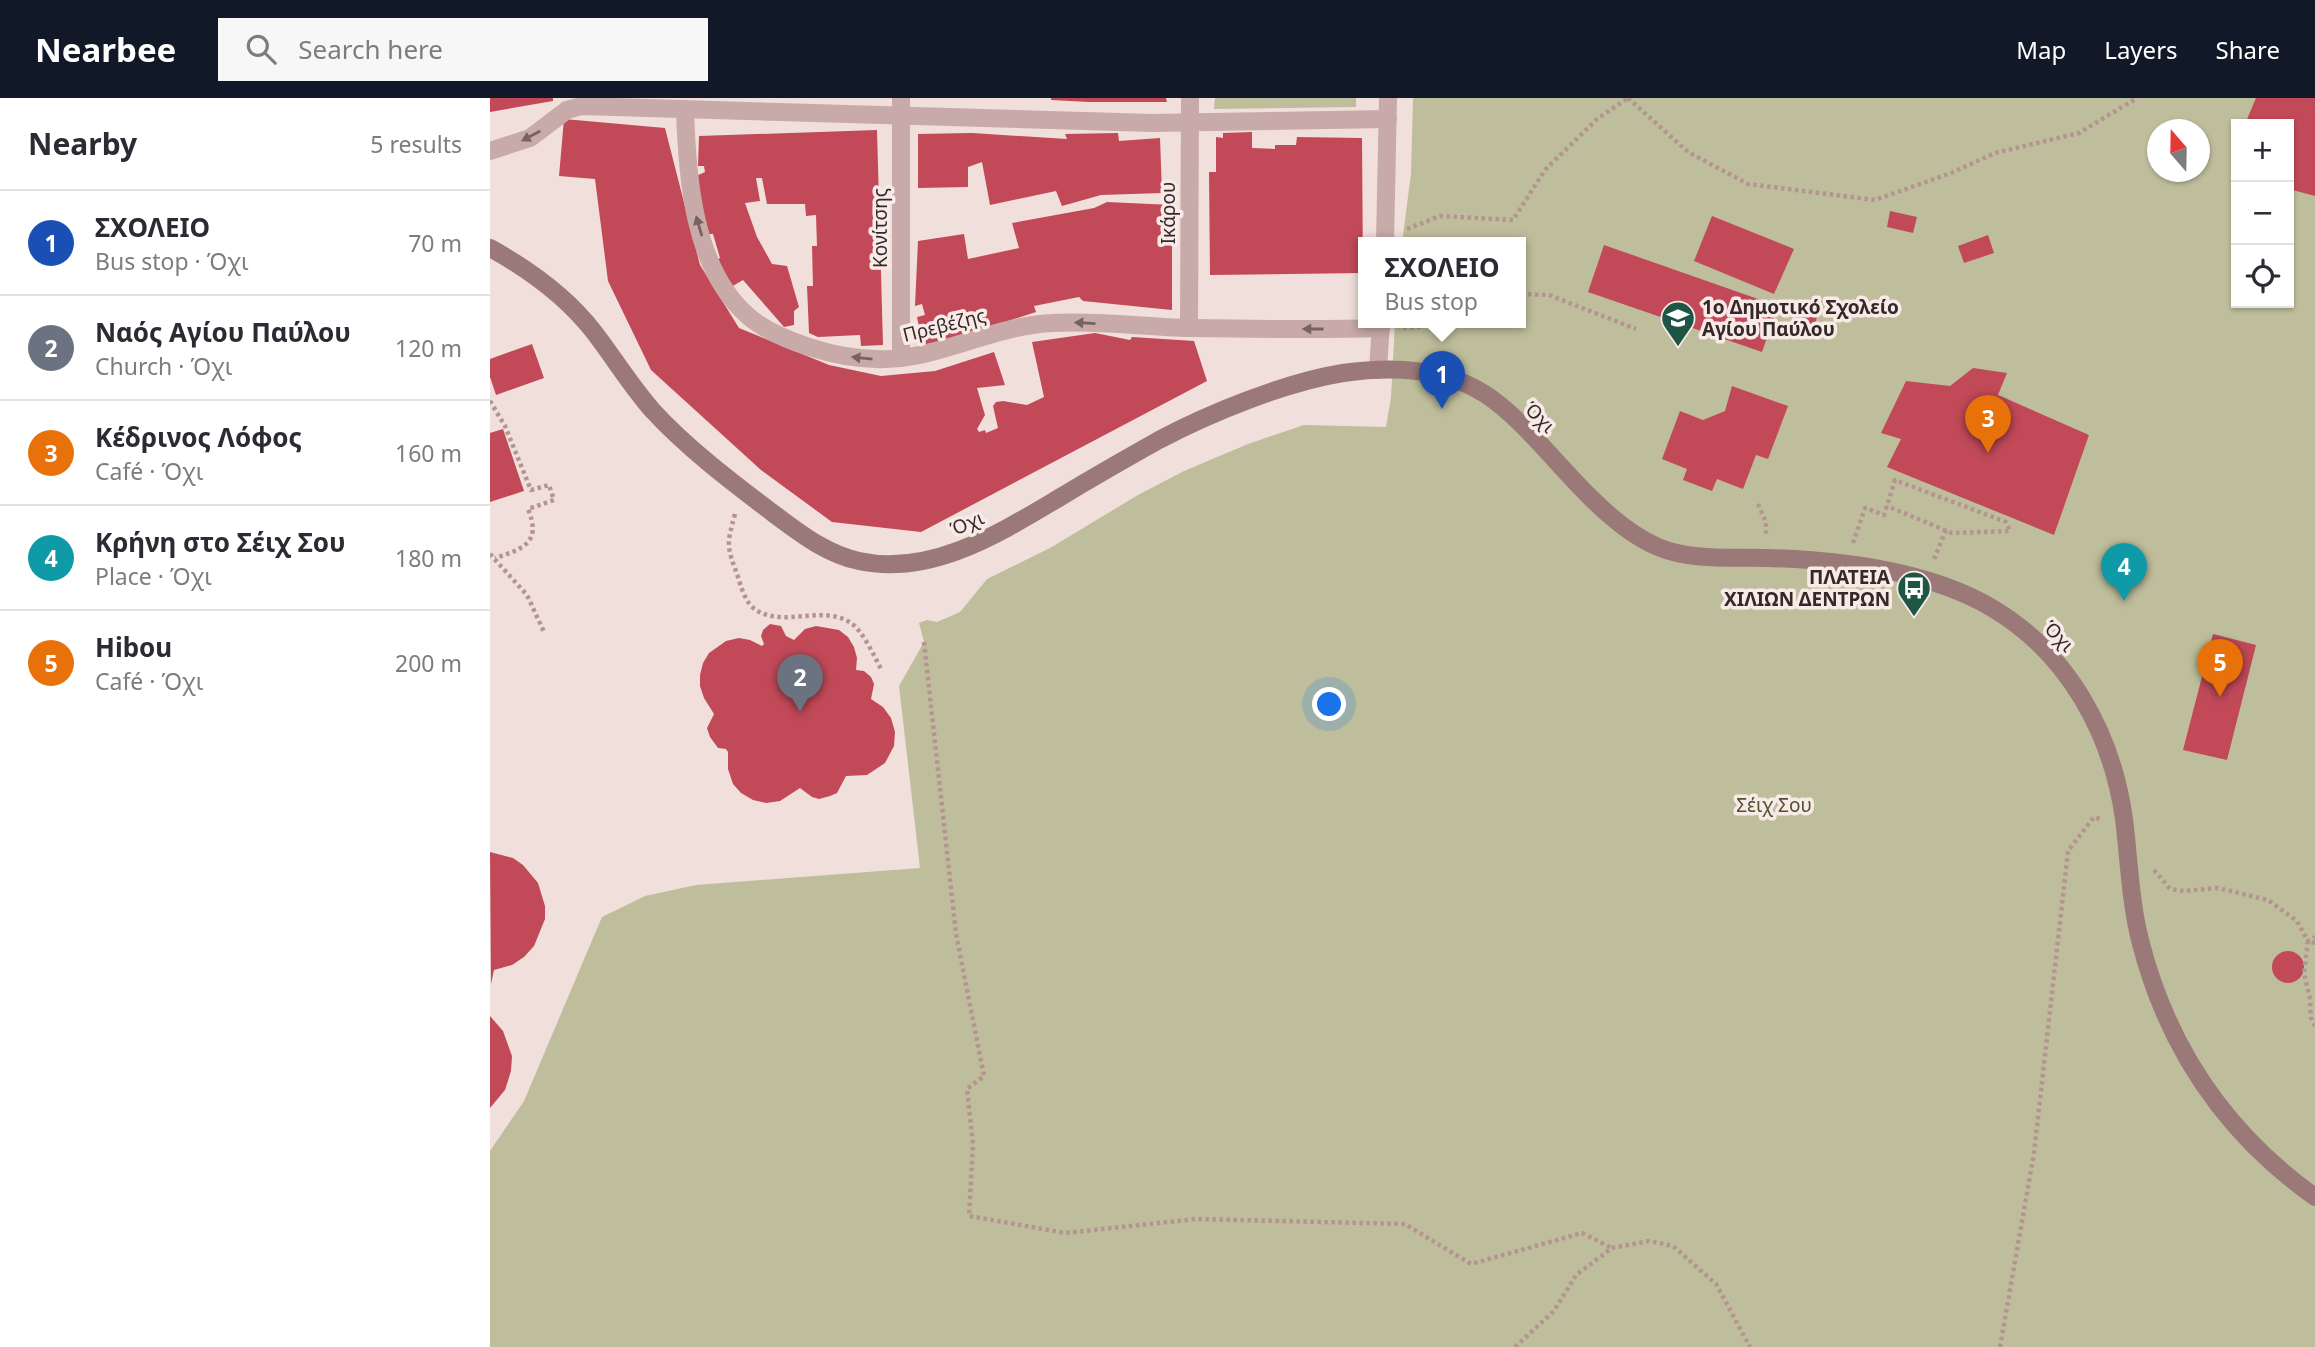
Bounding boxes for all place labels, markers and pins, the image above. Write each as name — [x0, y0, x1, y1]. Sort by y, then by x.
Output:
place label: 1ο Δημοτικό Σχολείο Αγίου Παύλου — [1702, 294, 1899, 342]
school or university icon: 1ο Δημοτικό Σχολείο Αγίου Παύλου — [1659, 299, 1697, 348]
pin: 1 — [1419, 351, 1465, 409]
pin: 3 — [1965, 395, 2011, 453]
pin: 4 — [2101, 543, 2147, 601]
place label: ΠΛΑΤΕΙΑ ΧΙΛΙΩΝ ΔΕΝΤΡΩΝ — [1724, 564, 1891, 612]
bus stop icon: ΠΛΑΤΕΙΑ ΧΙΛΙΩΝ ΔΕΝΤΡΩΝ — [1895, 569, 1933, 618]
pin: 5 — [2197, 639, 2243, 697]
pin: 2 — [777, 654, 823, 712]

